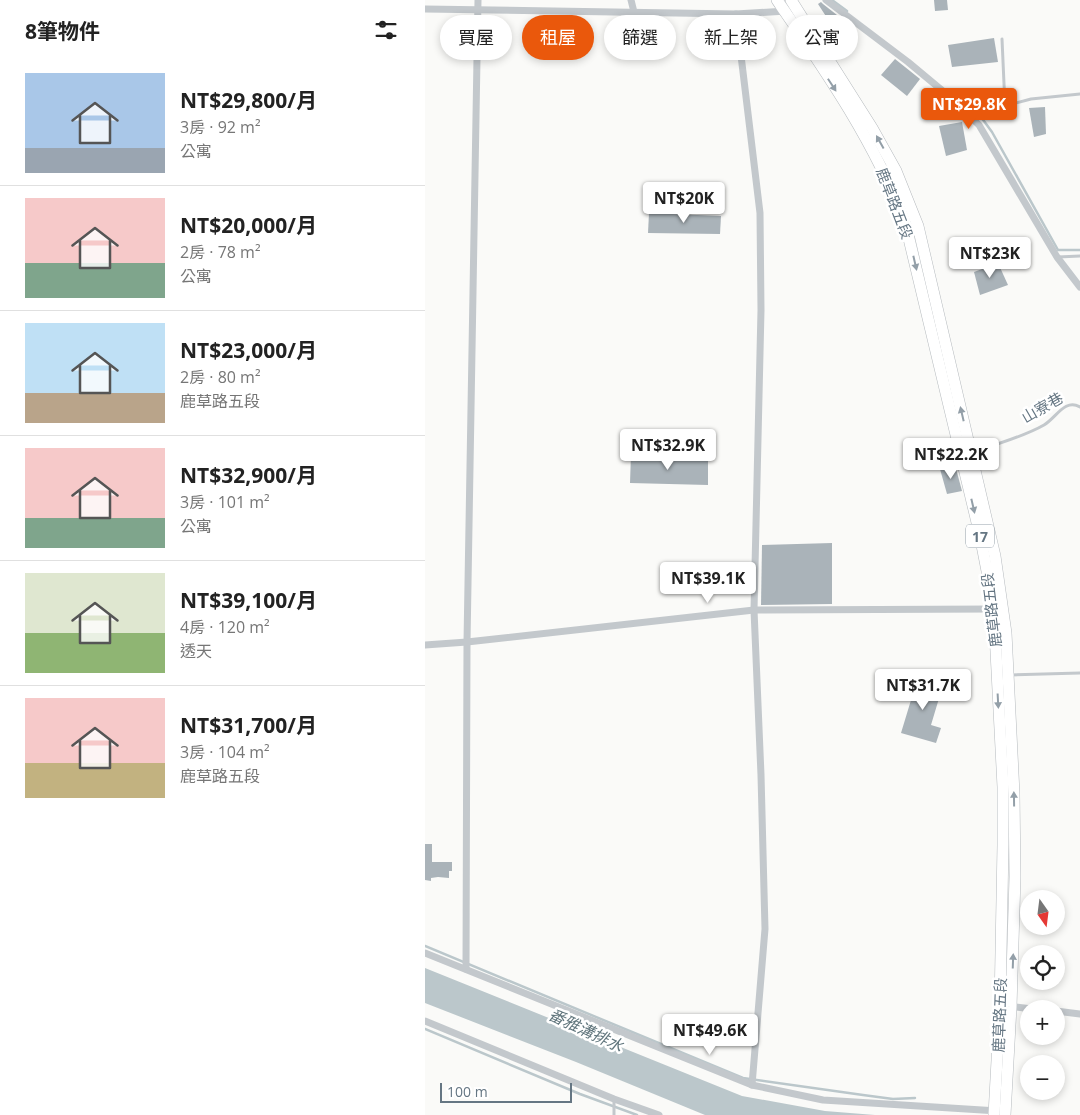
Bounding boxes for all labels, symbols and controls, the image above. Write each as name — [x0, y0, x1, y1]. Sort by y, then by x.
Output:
chip: 買屋 — [440, 15, 512, 60]
chip: 租屋 — [522, 15, 594, 60]
chip: 篩選 — [604, 15, 676, 60]
chip: 新上架 — [686, 15, 776, 60]
chip: 公寓 — [786, 15, 858, 60]
icon: filters — [372, 16, 400, 44]
text: 8筆物件 — [25, 17, 100, 45]
one-way arrow — [828, 78, 837, 91]
text: NT$29,800/月 — [180, 86, 317, 114]
pin: NT$29.8K — [917, 88, 1021, 130]
icon: home — [65, 93, 125, 153]
text: NT$29.8K — [932, 93, 1006, 115]
text: 3房 · 92 m² — [180, 116, 261, 138]
one-way arrow — [876, 135, 884, 149]
text: 公寓 — [180, 140, 212, 162]
street label: 鹿草路五段 — [872, 164, 918, 242]
pin: NT$20K — [643, 182, 725, 224]
text: NT$20K — [654, 187, 714, 209]
text: NT$20,000/月 — [180, 211, 317, 239]
icon: home — [65, 218, 125, 278]
pin: NT$23K — [949, 236, 1031, 279]
text: 2房 · 78 m² — [180, 241, 261, 263]
text: NT$23K — [960, 242, 1020, 264]
one-way arrow — [911, 255, 919, 270]
text: 公寓 — [180, 265, 212, 287]
text: NT$23,000/月 — [180, 336, 317, 364]
icon: home — [65, 343, 125, 403]
text: 2房 · 80 m² — [180, 366, 261, 388]
street label: 山寮巷 — [1018, 387, 1066, 427]
text: 鹿草路五段 — [180, 390, 260, 412]
one-way arrow — [958, 406, 966, 421]
pin: NT$32.9K — [616, 428, 720, 471]
text: NT$32.9K — [631, 434, 705, 456]
pin: NT$22.2K — [899, 438, 1003, 480]
text: NT$22.2K — [914, 443, 988, 465]
text: NT$32,900/月 — [180, 461, 317, 489]
icon: home — [65, 468, 125, 528]
text: 3房 · 101 m² — [180, 491, 270, 513]
one-way arrow — [969, 498, 977, 513]
text: 公寓 — [180, 515, 212, 537]
road number: 17 — [966, 524, 994, 548]
pin: NT$39.1K — [656, 562, 760, 604]
text: NT$39.1K — [671, 567, 745, 589]
street label: 鹿草路五段 — [977, 572, 1005, 648]
text: NT$39,100/月 — [180, 586, 317, 614]
icon: home — [65, 593, 125, 653]
text: 4房 · 120 m² — [180, 616, 270, 638]
text: 透天 — [180, 640, 212, 662]
pin: NT$31.7K — [871, 668, 975, 711]
text: NT$31.7K — [886, 674, 960, 696]
one-way arrow — [995, 693, 1003, 709]
text: NT$31,700/月 — [180, 711, 317, 739]
icon: home — [65, 718, 125, 778]
text: 3房 · 104 m² — [180, 741, 270, 763]
text: 鹿草路五段 — [180, 765, 260, 787]
one-way arrow — [1009, 791, 1017, 807]
north arrow — [1020, 890, 1065, 935]
map controls — [1020, 890, 1065, 1100]
button: locate — [1020, 945, 1065, 990]
one-way arrow — [1009, 953, 1017, 969]
street label: 鹿草路五段 — [988, 977, 1010, 1053]
button: + — [1020, 1000, 1065, 1045]
water label: 番雅溝排水 — [545, 1003, 628, 1057]
pin: NT$49.6K — [658, 1014, 762, 1056]
text: NT$49.6K — [673, 1019, 747, 1041]
button: − — [1020, 1055, 1065, 1100]
scale bar — [440, 1080, 573, 1103]
text: 100 m — [447, 1082, 488, 1101]

